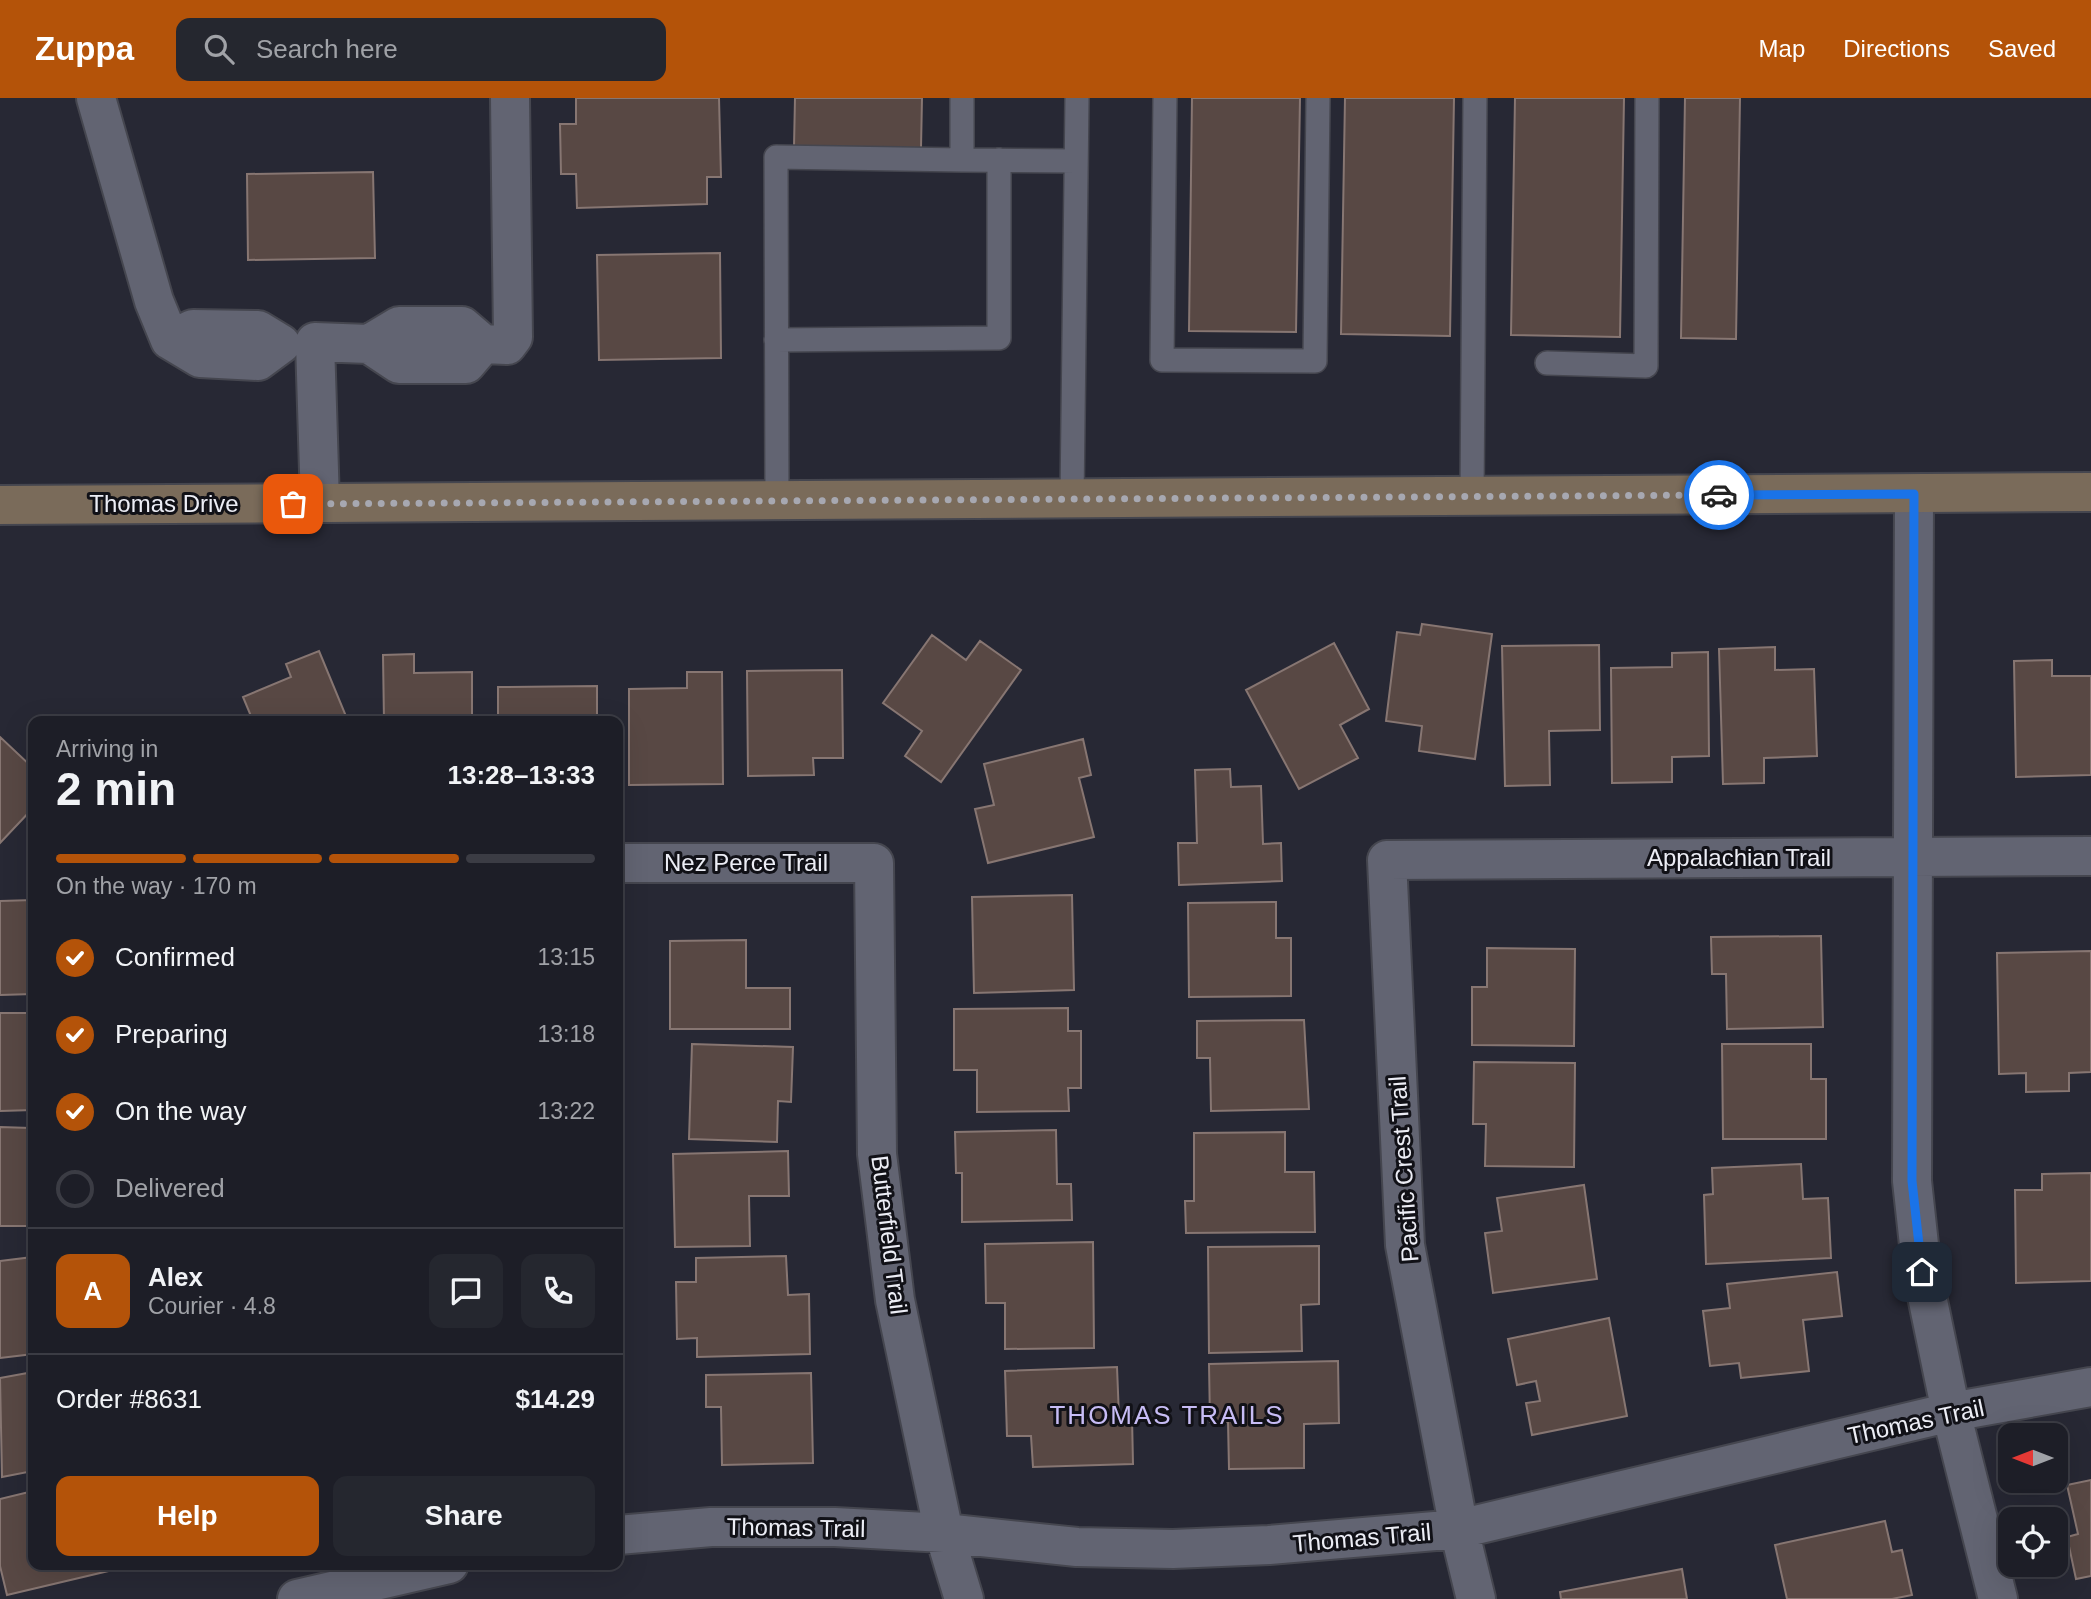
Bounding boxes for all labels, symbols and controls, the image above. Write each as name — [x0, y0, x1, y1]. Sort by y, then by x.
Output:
search box — [176, 18, 666, 81]
text: Zuppa — [35, 30, 134, 67]
icon: search — [200, 30, 238, 68]
text: Search here — [256, 34, 398, 64]
text: Map — [1759, 35, 1805, 62]
text: Directions — [1843, 35, 1950, 62]
text: Saved — [1988, 35, 2056, 62]
courier — [1684, 460, 1754, 530]
pin — [263, 474, 323, 534]
icon: car — [1700, 476, 1738, 514]
icon: bag — [274, 485, 312, 523]
street label: Thomas Drive — [89, 490, 239, 517]
text: Arriving in — [56, 736, 158, 762]
text: 13:28–13:33 — [448, 760, 595, 790]
text: 2 min — [56, 763, 176, 815]
street label: Appalachian Trail — [1647, 844, 1831, 871]
street label: Nez Perce Trail — [664, 849, 828, 876]
text: On the way · 170 m — [56, 873, 257, 899]
icon: check — [56, 939, 94, 977]
text: Confirmed — [115, 942, 235, 972]
text: 13:15 — [537, 944, 595, 970]
icon: check — [56, 1016, 94, 1054]
text: Preparing — [115, 1019, 228, 1049]
text: 13:18 — [537, 1021, 595, 1047]
street label: Pacific Crest Trail — [1384, 1075, 1423, 1263]
icon: check — [56, 1093, 94, 1131]
text: On the way — [115, 1096, 247, 1126]
text: 13:22 — [537, 1098, 595, 1124]
street label: Butterfield Trail — [866, 1154, 913, 1316]
text: Delivered — [115, 1173, 225, 1203]
pin — [1892, 1242, 1952, 1302]
icon: home — [1903, 1253, 1941, 1291]
button: chat — [429, 1254, 503, 1328]
button: phone — [521, 1254, 595, 1328]
text: Alex — [148, 1262, 203, 1292]
text: A — [84, 1276, 102, 1306]
text: Courier · 4.8 — [148, 1293, 276, 1319]
text: Order #8631 — [56, 1384, 202, 1414]
text: $14.29 — [515, 1384, 595, 1414]
street label: Thomas Trail — [1845, 1394, 1987, 1449]
district label: THOMAS TRAILS — [1049, 1400, 1285, 1430]
north arrow — [1998, 1423, 2068, 1493]
map controls — [1998, 1423, 2068, 1577]
button: Help — [56, 1476, 319, 1556]
button: Share — [333, 1476, 595, 1556]
button: locate — [1998, 1507, 2068, 1577]
street label: Thomas Trail — [726, 1513, 866, 1542]
street label: Thomas Trail — [1292, 1518, 1432, 1557]

